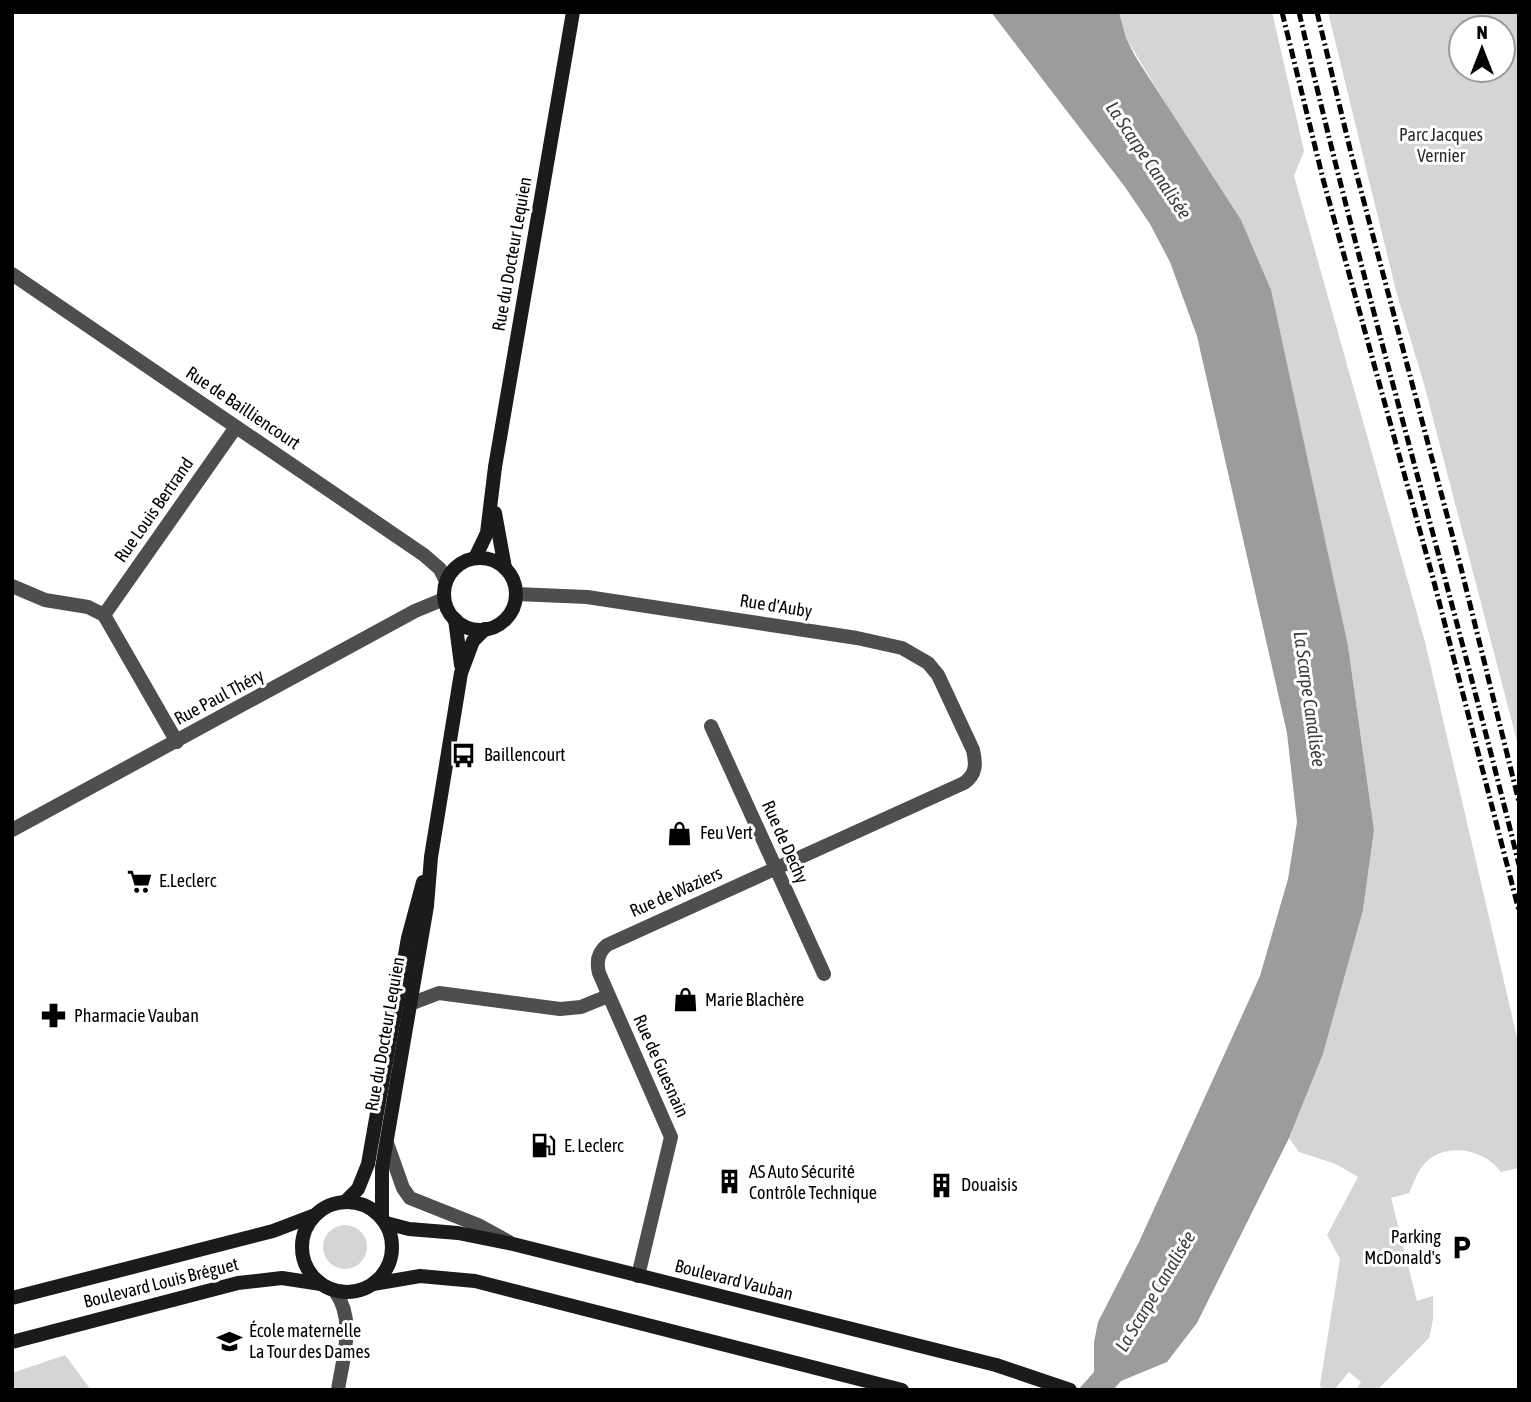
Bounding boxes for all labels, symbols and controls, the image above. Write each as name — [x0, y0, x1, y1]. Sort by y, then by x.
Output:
north arrow — [1447, 14, 1517, 84]
text: N — [1476, 21, 1488, 43]
water label: La Scarpe Canalisée — [1102, 97, 1196, 223]
park label: Parc Jacques Vernier — [1399, 124, 1483, 166]
street label: Rue du Docteur Lequien — [488, 175, 535, 333]
street label: Rue de Bailliencourt — [182, 362, 304, 454]
street label: Rue Louis Bertrand — [110, 453, 197, 566]
street label: Rue d'Auby — [738, 589, 814, 622]
water label: La Scarpe Canalisée — [1290, 630, 1330, 768]
street label: Rue Paul Théry — [170, 664, 267, 729]
bus stop icon: Baillencourt — [450, 741, 478, 769]
place label: Baillencourt — [484, 744, 565, 765]
street label: Rue de Dechy — [758, 797, 813, 886]
shop icon: Feu Vert — [666, 819, 694, 847]
place label: Feu Vert — [700, 822, 753, 843]
street label: Rue de Waziers — [626, 862, 725, 921]
supermarket icon: E.Leclerc — [125, 867, 153, 895]
place label: E.Leclerc — [159, 870, 217, 891]
street label: Rue du Docteur Lequien — [361, 955, 408, 1113]
shop icon: Marie Blachère — [671, 986, 699, 1014]
place label: Marie Blachère — [705, 989, 804, 1010]
pharmacy icon: Pharmacie Vauban — [40, 1002, 68, 1030]
place label: Pharmacie Vauban — [74, 1005, 199, 1026]
street label: Rue de Guesnain — [629, 1011, 693, 1120]
fuel station icon: E. Leclerc — [530, 1132, 558, 1160]
place label: E. Leclerc — [564, 1135, 624, 1156]
place label: AS Auto Sécurité Contrôle Technique — [749, 1161, 877, 1203]
building icon: AS Auto Sécurité Contrôle Technique — [715, 1168, 743, 1196]
building icon: Douaisis — [927, 1171, 955, 1199]
place label: Douaisis — [961, 1174, 1018, 1195]
place label: Parking McDonald's — [1364, 1226, 1441, 1268]
water label: La Scarpe Canalisée — [1110, 1227, 1200, 1355]
parking icon: Parking McDonald's — [1447, 1233, 1475, 1261]
street label: Boulevard Louis Bréguet — [81, 1253, 241, 1312]
street label: Boulevard Vauban — [673, 1255, 795, 1304]
place label: École maternelle La Tour des Dames — [249, 1320, 370, 1362]
school or university icon: École maternelle La Tour des Dames — [215, 1327, 243, 1355]

